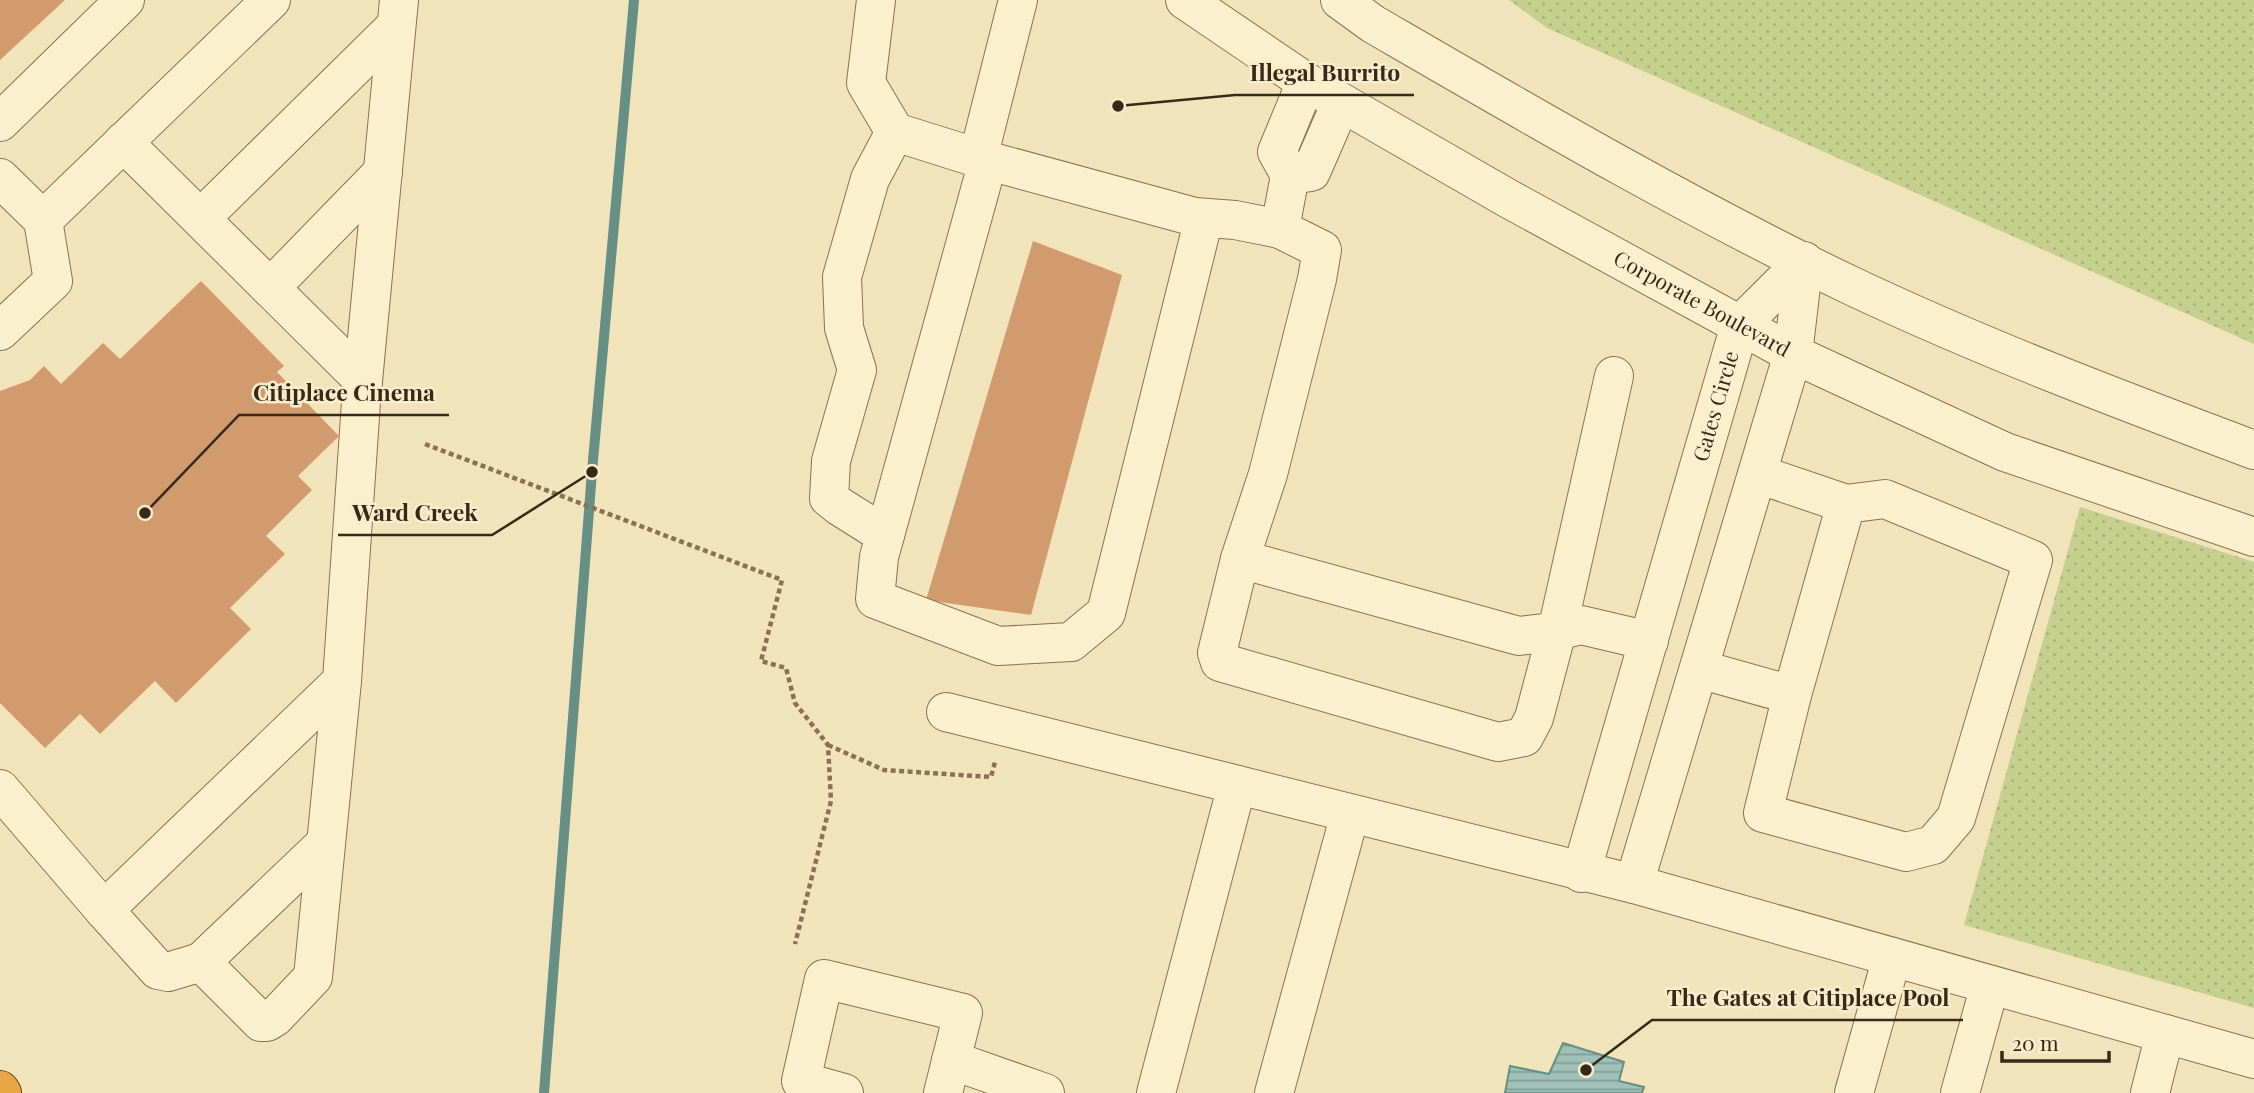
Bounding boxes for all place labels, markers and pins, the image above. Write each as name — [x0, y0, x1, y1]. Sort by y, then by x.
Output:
callout: Illegal Burrito — [1235, 51, 1414, 95]
callout: Citiplace Cinema — [239, 371, 449, 415]
callout: Ward Creek — [338, 491, 492, 535]
callout: The Gates at Citiplace Pool — [1652, 976, 1963, 1020]

